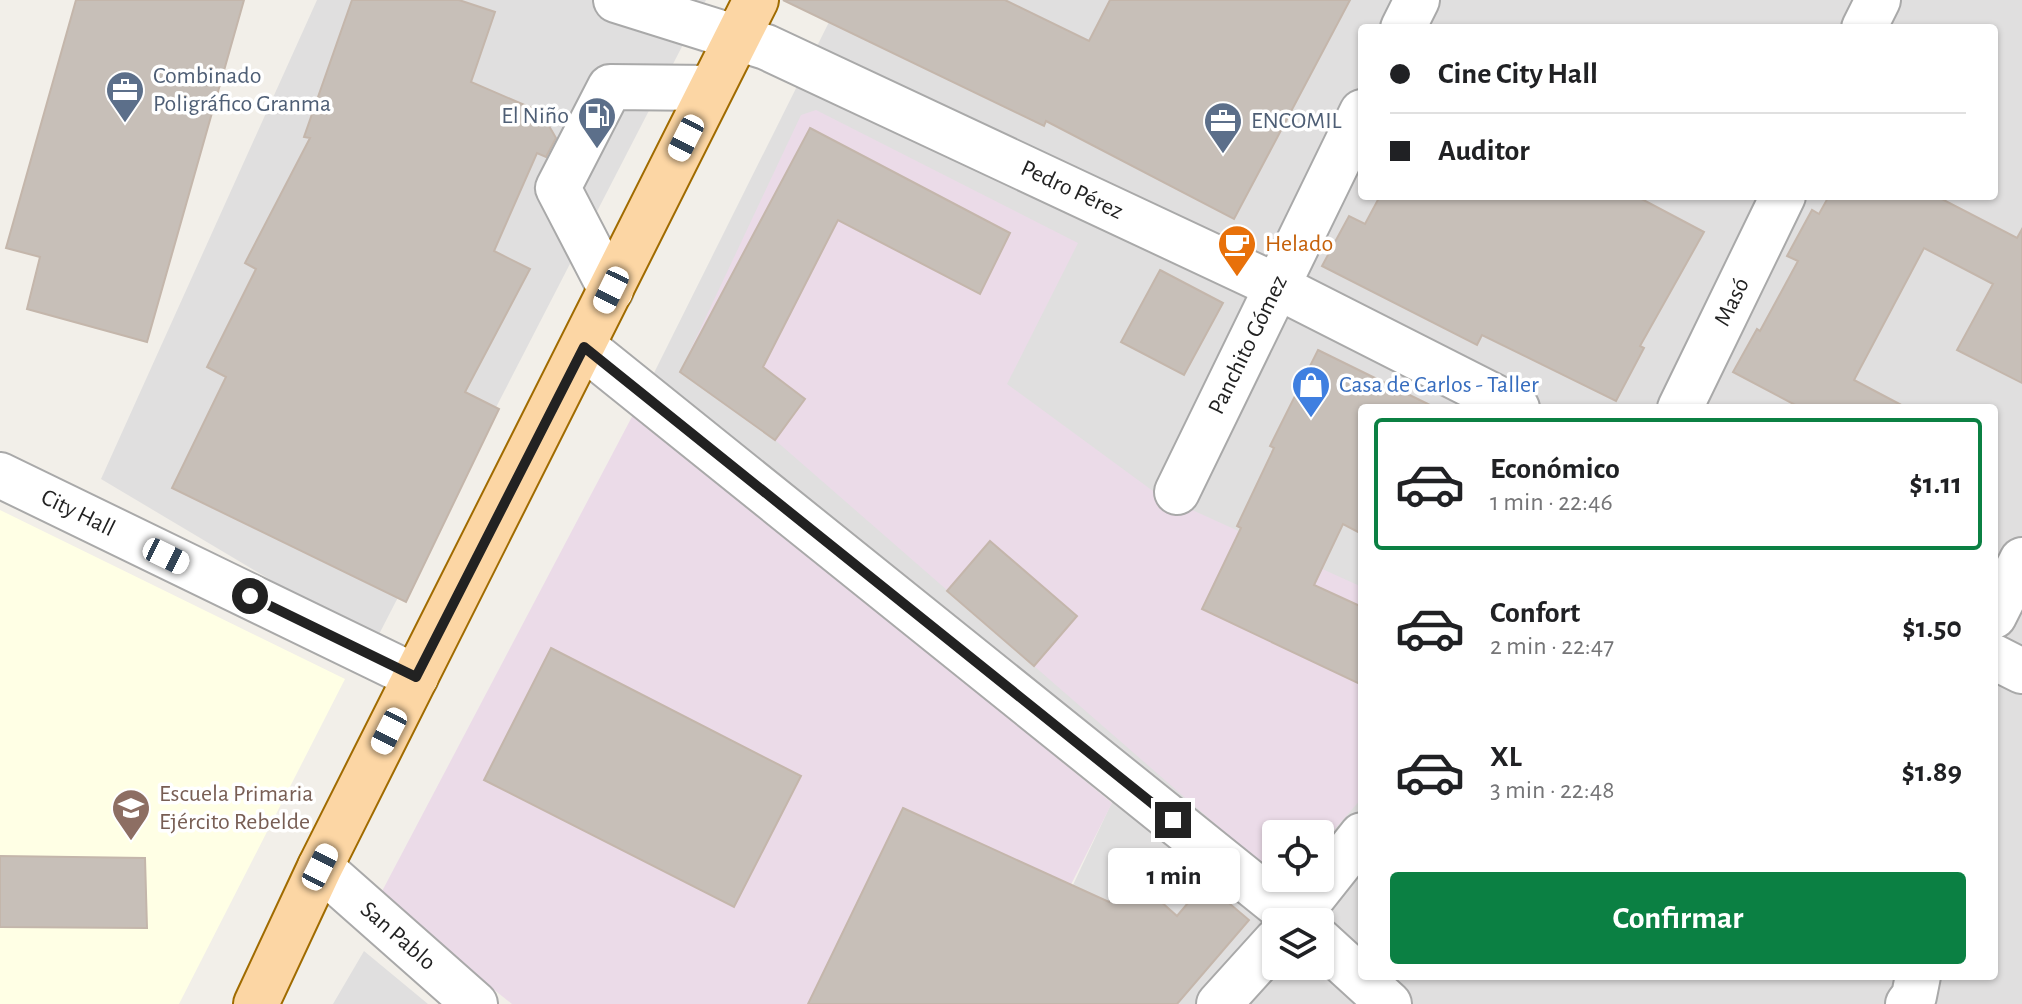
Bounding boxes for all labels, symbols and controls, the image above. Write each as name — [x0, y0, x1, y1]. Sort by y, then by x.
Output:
text: Cine City Hall — [1438, 59, 1598, 89]
place label: Combinado Poligráfico Granma — [153, 64, 331, 116]
office icon: Combinado Poligráfico Granma — [104, 69, 146, 124]
fuel station icon: El Niño — [576, 95, 618, 150]
office icon: ENCOMIL — [1202, 100, 1244, 155]
place label: El Niño — [501, 104, 569, 128]
place label: ENCOMIL — [1251, 109, 1342, 133]
car — [664, 111, 708, 165]
text: Auditor — [1438, 136, 1530, 166]
street label: Pedro Pérez — [1017, 156, 1127, 224]
cafe icon: Helado — [1216, 223, 1258, 278]
place label: Helado — [1265, 232, 1333, 256]
car — [590, 263, 632, 317]
street label: Panchito Gómez — [1204, 272, 1292, 418]
street label: Masó — [1710, 274, 1754, 330]
shop icon: Casa de Carlos - Taller — [1290, 364, 1332, 419]
place label: Casa de Carlos - Taller — [1339, 373, 1539, 397]
icon: car — [1394, 448, 1466, 520]
text: Económico — [1490, 454, 1620, 484]
text: $1.11 — [1909, 469, 1962, 499]
street label: City Hall — [37, 485, 119, 541]
text: 1 min · 22:46 — [1490, 489, 1613, 515]
car — [139, 535, 193, 577]
route start — [232, 578, 268, 614]
icon: car — [1394, 592, 1466, 664]
text: Confort — [1490, 598, 1580, 628]
text: $1.50 — [1902, 613, 1962, 643]
text: 2 min · 22:47 — [1490, 633, 1614, 659]
car — [367, 704, 411, 758]
icon: car — [1394, 736, 1466, 808]
text: XL — [1490, 742, 1522, 772]
text: $1.89 — [1902, 757, 1962, 787]
text: 3 min · 22:48 — [1490, 777, 1615, 803]
place label: Escuela Primaria Ejército Rebelde — [159, 782, 313, 834]
school or university icon: Escuela Primaria Ejército Rebelde — [110, 787, 152, 842]
route end — [1155, 802, 1191, 838]
map controls — [1262, 820, 1334, 980]
button: locate — [1262, 820, 1334, 892]
car — [298, 840, 342, 894]
callout: 1 min — [1107, 848, 1239, 904]
text: 1 min — [1147, 863, 1201, 889]
button: Confirmar — [1390, 872, 1966, 964]
street label: San Pablo — [356, 897, 440, 975]
button: layers — [1262, 908, 1334, 980]

